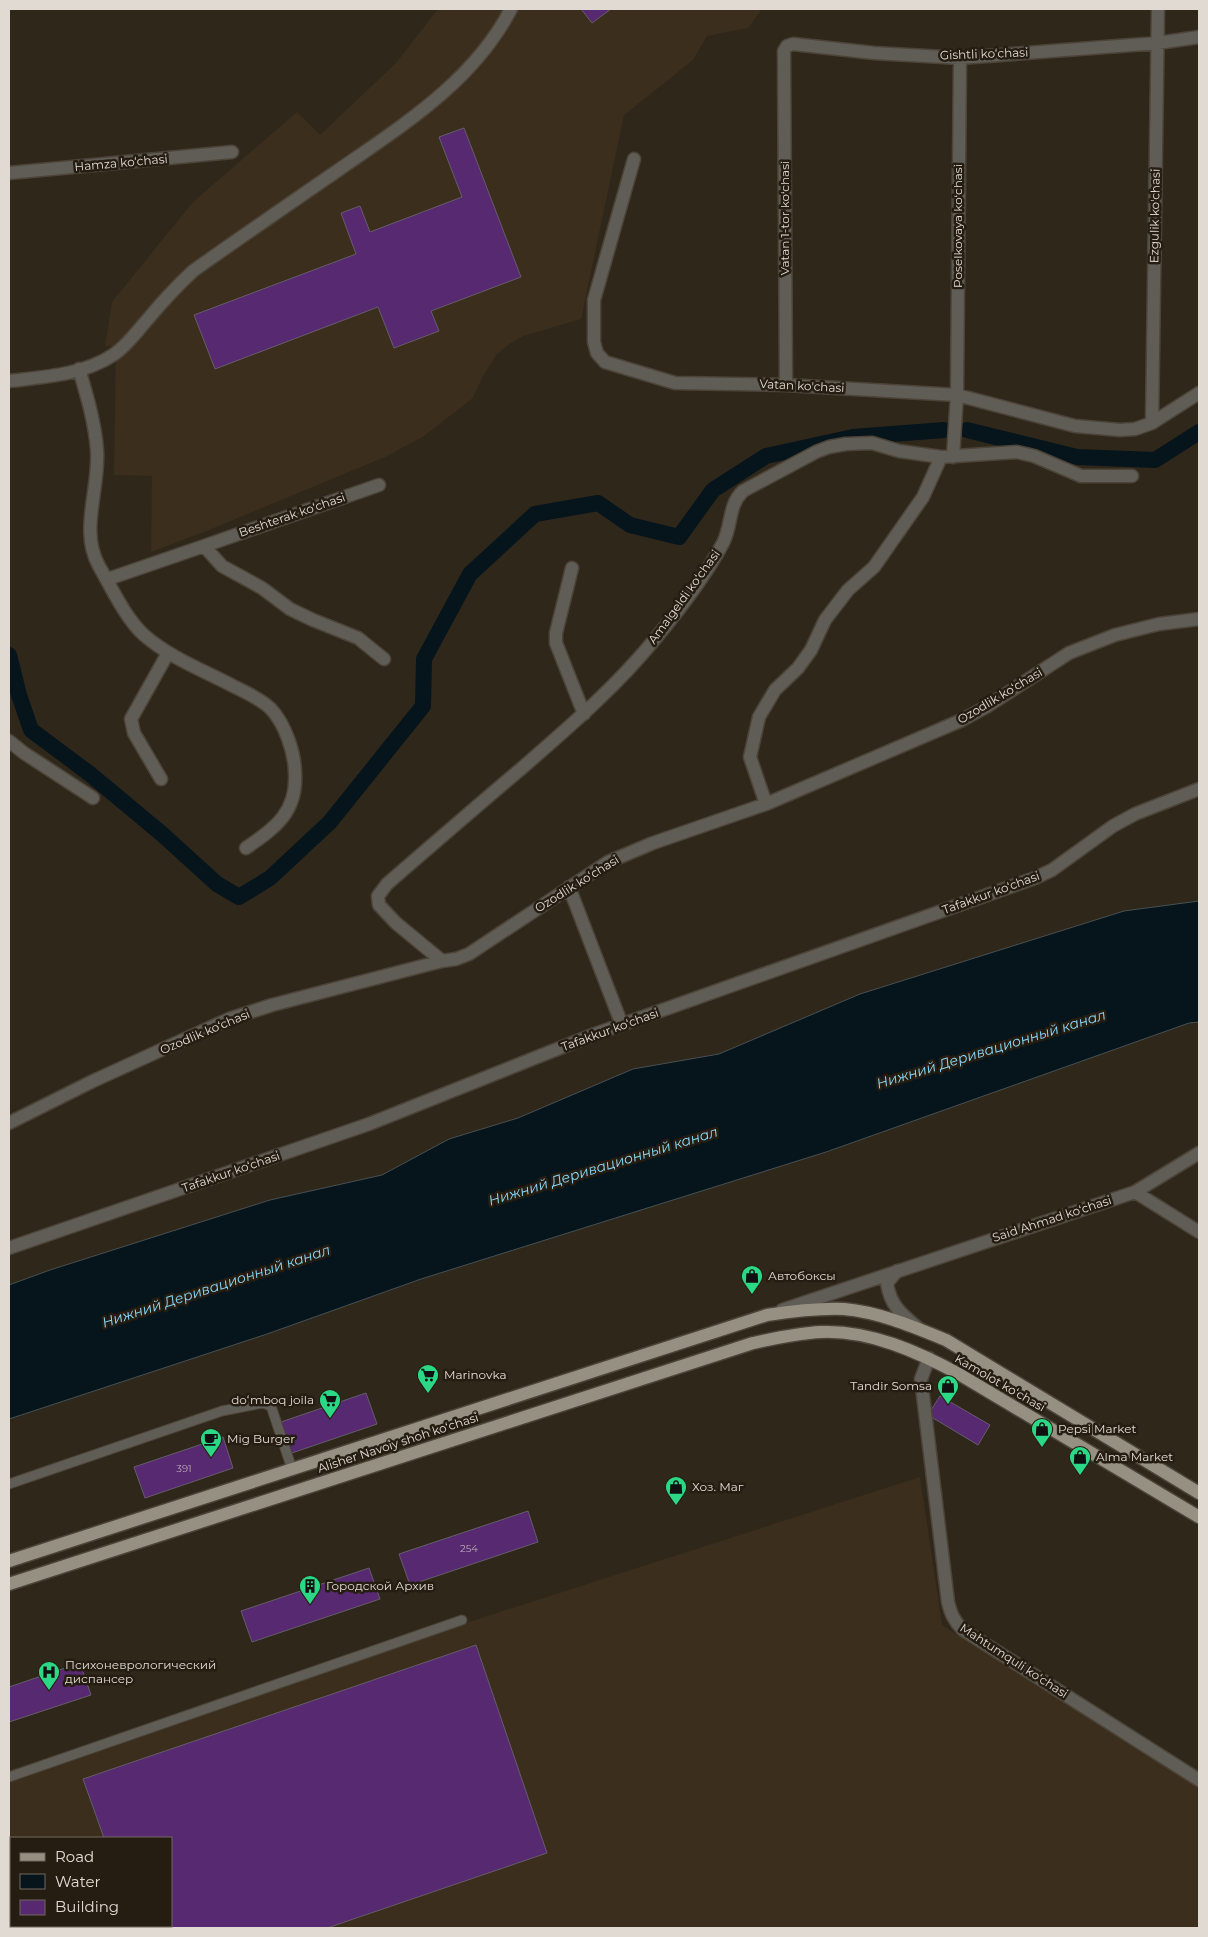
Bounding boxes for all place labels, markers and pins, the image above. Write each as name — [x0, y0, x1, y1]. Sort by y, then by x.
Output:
shop icon: Автобоксы — [740, 1264, 764, 1295]
place label: Автобоксы — [768, 1268, 836, 1283]
supermarket icon: Marinovka — [416, 1363, 440, 1394]
place label: Marinovka — [444, 1367, 507, 1382]
shop icon: Tandir Somsa — [936, 1374, 960, 1405]
place label: Tandir Somsa — [850, 1378, 932, 1393]
supermarket icon: doʻmboq joila — [318, 1388, 342, 1419]
place label: doʻmboq joila — [231, 1392, 314, 1407]
shop icon: Pepsi Market — [1030, 1417, 1054, 1448]
place label: Pepsi Market — [1058, 1421, 1137, 1436]
cafe icon: Mig Burger — [199, 1427, 223, 1458]
place label: Mig Burger — [227, 1431, 295, 1446]
shop icon: Alma Market — [1068, 1445, 1092, 1476]
place label: Alma Market — [1096, 1449, 1173, 1464]
shop icon: Хоз. Маг — [664, 1475, 688, 1506]
place label: Хоз. Маг — [692, 1479, 744, 1494]
building icon: Городской Архив — [298, 1574, 322, 1605]
place label: Городской Архив — [326, 1578, 434, 1593]
place label: Психоневрологический диспансер — [65, 1657, 216, 1686]
hospital icon: Психоневрологический диспансер — [37, 1660, 61, 1691]

